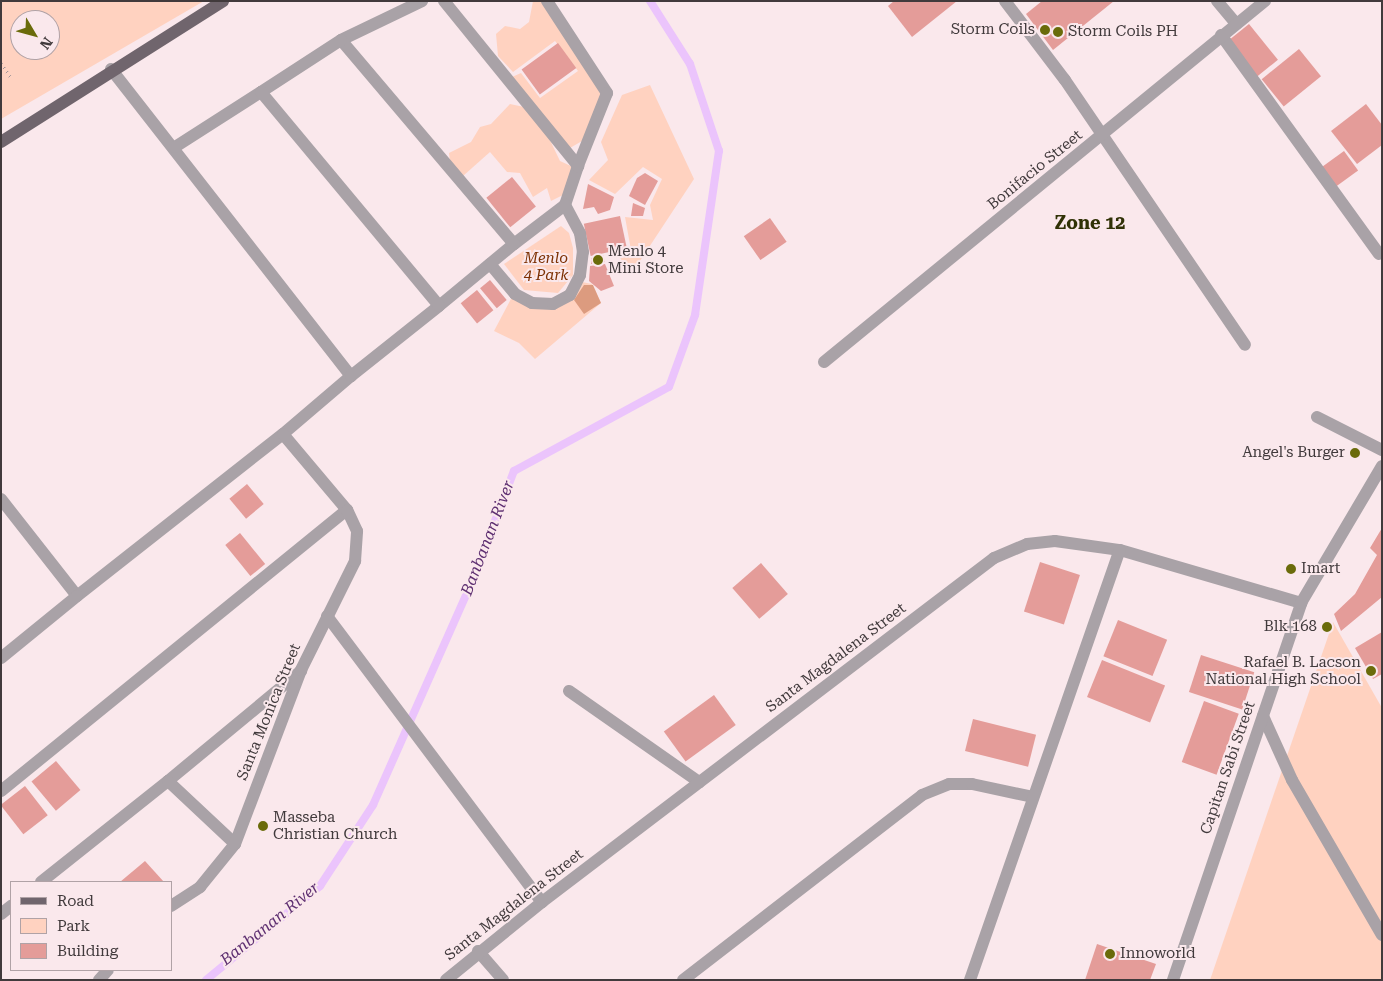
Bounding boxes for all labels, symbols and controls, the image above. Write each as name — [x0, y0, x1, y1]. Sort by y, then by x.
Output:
north arrow — [10, 10, 60, 60]
place label: Storm Coils — [951, 21, 1035, 39]
place label: Storm Coils PH — [1068, 23, 1178, 41]
marker: Storm Coils — [1039, 24, 1051, 36]
marker: Storm Coils PH — [1052, 26, 1064, 38]
text: N — [37, 34, 56, 53]
street label: Bonifacio Street — [984, 126, 1086, 214]
district label: Zone 12 — [1055, 212, 1125, 234]
place label: Menlo 4 Mini Store — [608, 242, 684, 277]
park label: Menlo 4 Park — [524, 249, 568, 284]
marker: Menlo 4 Mini Store — [592, 254, 604, 266]
place label: Angel's Burger — [1242, 444, 1345, 462]
marker: Angel's Burger — [1349, 447, 1361, 459]
water label: Banbanan River — [457, 478, 519, 598]
place label: Imart — [1301, 560, 1340, 578]
marker: Imart — [1285, 563, 1297, 575]
street label: Santa Magdalena Street — [763, 600, 909, 716]
place label: Blk 168 — [1264, 618, 1317, 636]
marker: Blk 168 — [1321, 621, 1333, 633]
street label: Santa Monica Street — [233, 641, 305, 783]
place label: Rafael B. Lacson National High School — [1205, 653, 1361, 688]
marker: Rafael B. Lacson National High School — [1365, 665, 1377, 677]
street label: Capitan Sabi Street — [1197, 699, 1259, 837]
place label: Masseba Christian Church — [273, 808, 397, 843]
marker: Masseba Christian Church — [257, 820, 269, 832]
street label: Santa Magdalena Street — [441, 845, 587, 965]
water label: Banbanan River — [217, 878, 323, 970]
legend — [10, 881, 172, 971]
text: Road — [57, 892, 94, 910]
text: Park — [57, 917, 90, 935]
text: Building — [57, 942, 118, 960]
place label: Innoworld — [1120, 945, 1196, 963]
marker: Innoworld — [1104, 948, 1116, 960]

